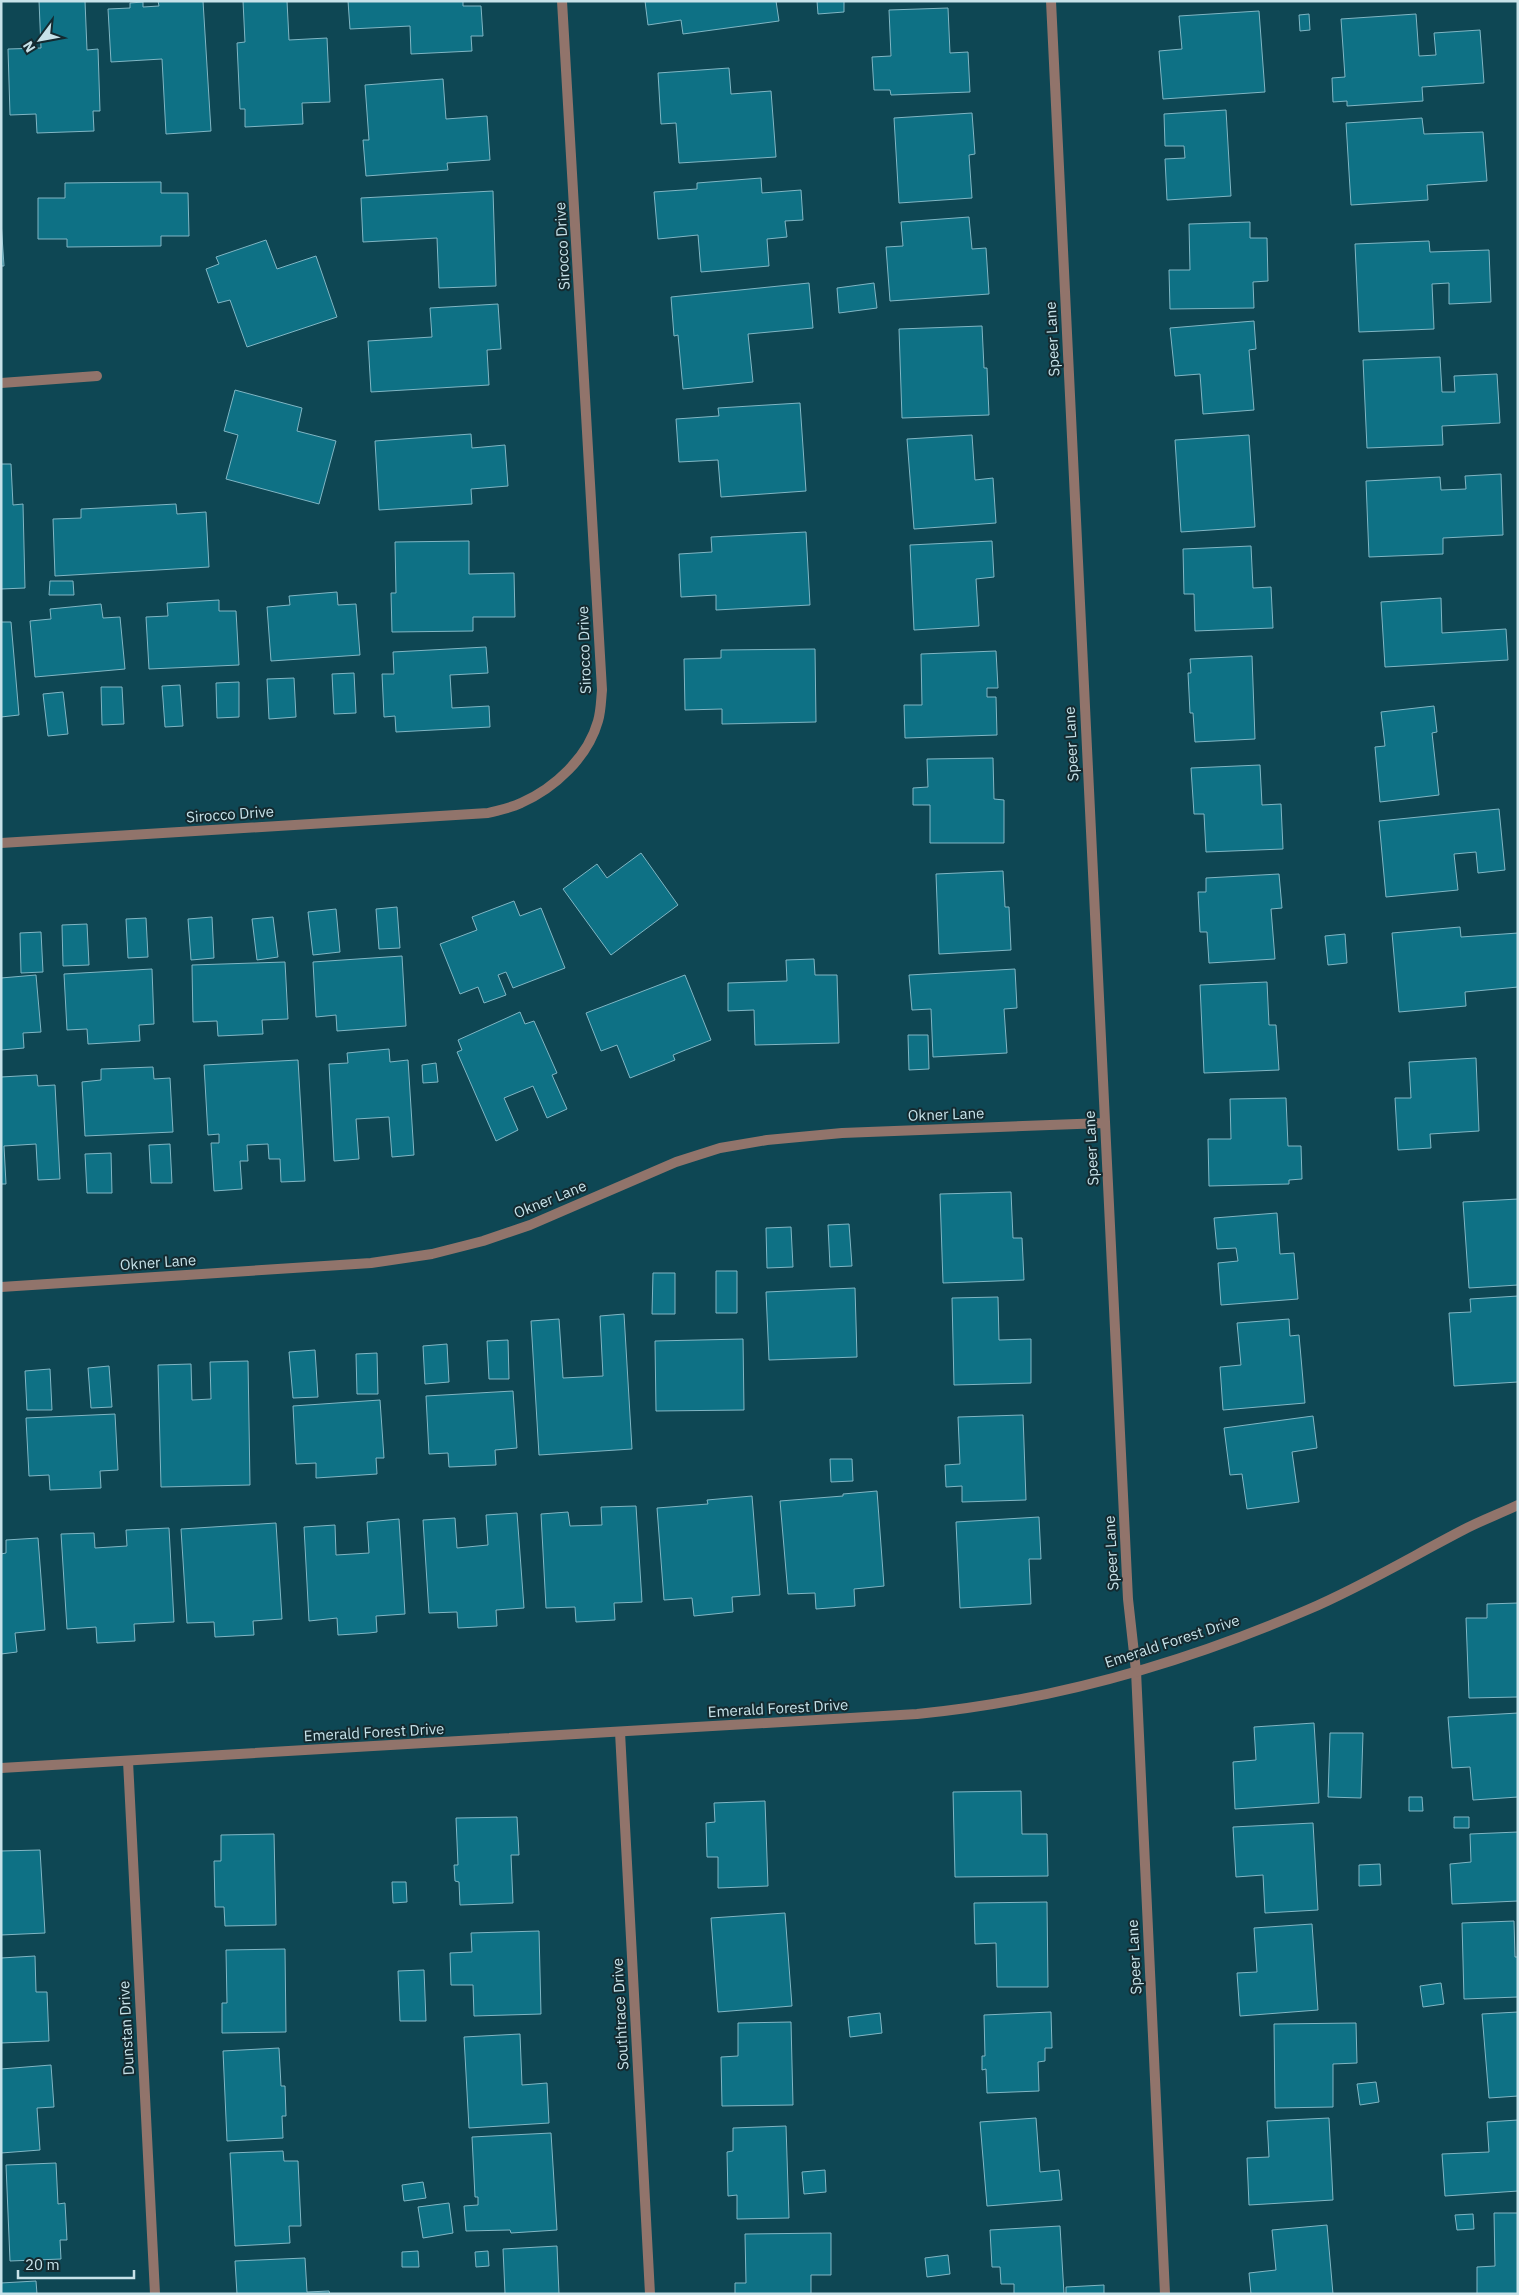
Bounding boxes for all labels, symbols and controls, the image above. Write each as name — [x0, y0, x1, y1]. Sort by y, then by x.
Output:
north arrow — [15, 15, 65, 65]
text: N — [19, 38, 39, 56]
street label: Sirocco Drive — [550, 202, 574, 290]
street label: Speer Lane — [1041, 301, 1063, 377]
street label: Sirocco Drive — [573, 606, 595, 694]
street label: Speer Lane — [1060, 706, 1082, 782]
street label: Sirocco Drive — [185, 801, 275, 827]
street label: Okner Lane — [907, 1103, 985, 1125]
street label: Speer Lane — [1080, 1110, 1102, 1186]
street label: Okner Lane — [511, 1176, 589, 1222]
street label: Okner Lane — [119, 1250, 197, 1274]
street label: Speer Lane — [1100, 1515, 1122, 1591]
street label: Emerald Forest Drive — [1102, 1610, 1242, 1672]
street label: Emerald Forest Drive — [707, 1695, 849, 1721]
street label: Emerald Forest Drive — [303, 1719, 445, 1745]
street label: Speer Lane — [1123, 1919, 1145, 1995]
street label: Southtrace Drive — [608, 1957, 632, 2071]
street label: Dunstan Drive — [114, 1980, 138, 2076]
scale bar — [18, 2248, 134, 2280]
text: 20 m — [25, 2255, 60, 2274]

